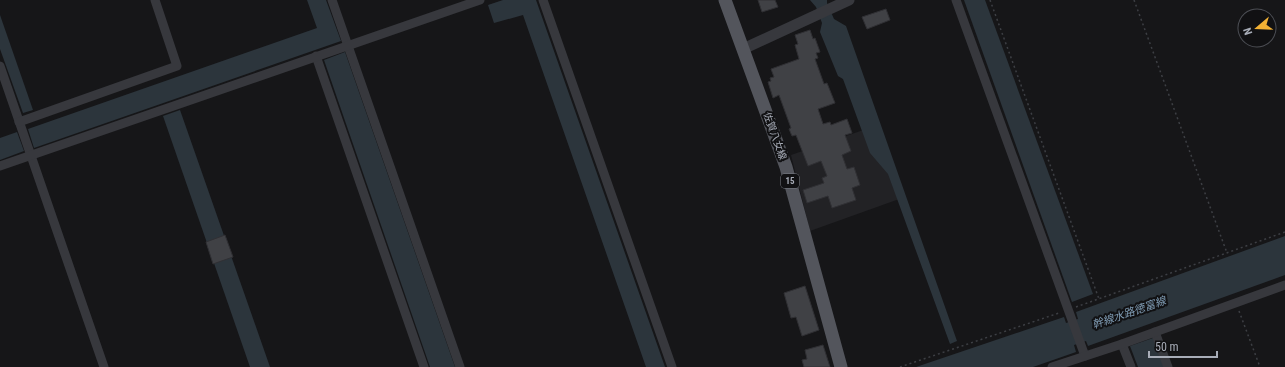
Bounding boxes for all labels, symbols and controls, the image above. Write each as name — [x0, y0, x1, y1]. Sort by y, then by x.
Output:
north arrow — [1237, 8, 1277, 48]
text: N — [1241, 26, 1255, 36]
street label: 佐賀八女線 — [761, 111, 789, 161]
road number: 15 — [781, 174, 799, 188]
water label: 幹線水路徳富線 — [1090, 294, 1169, 332]
scale bar — [1149, 333, 1217, 359]
text: 50 m — [1155, 340, 1179, 354]

